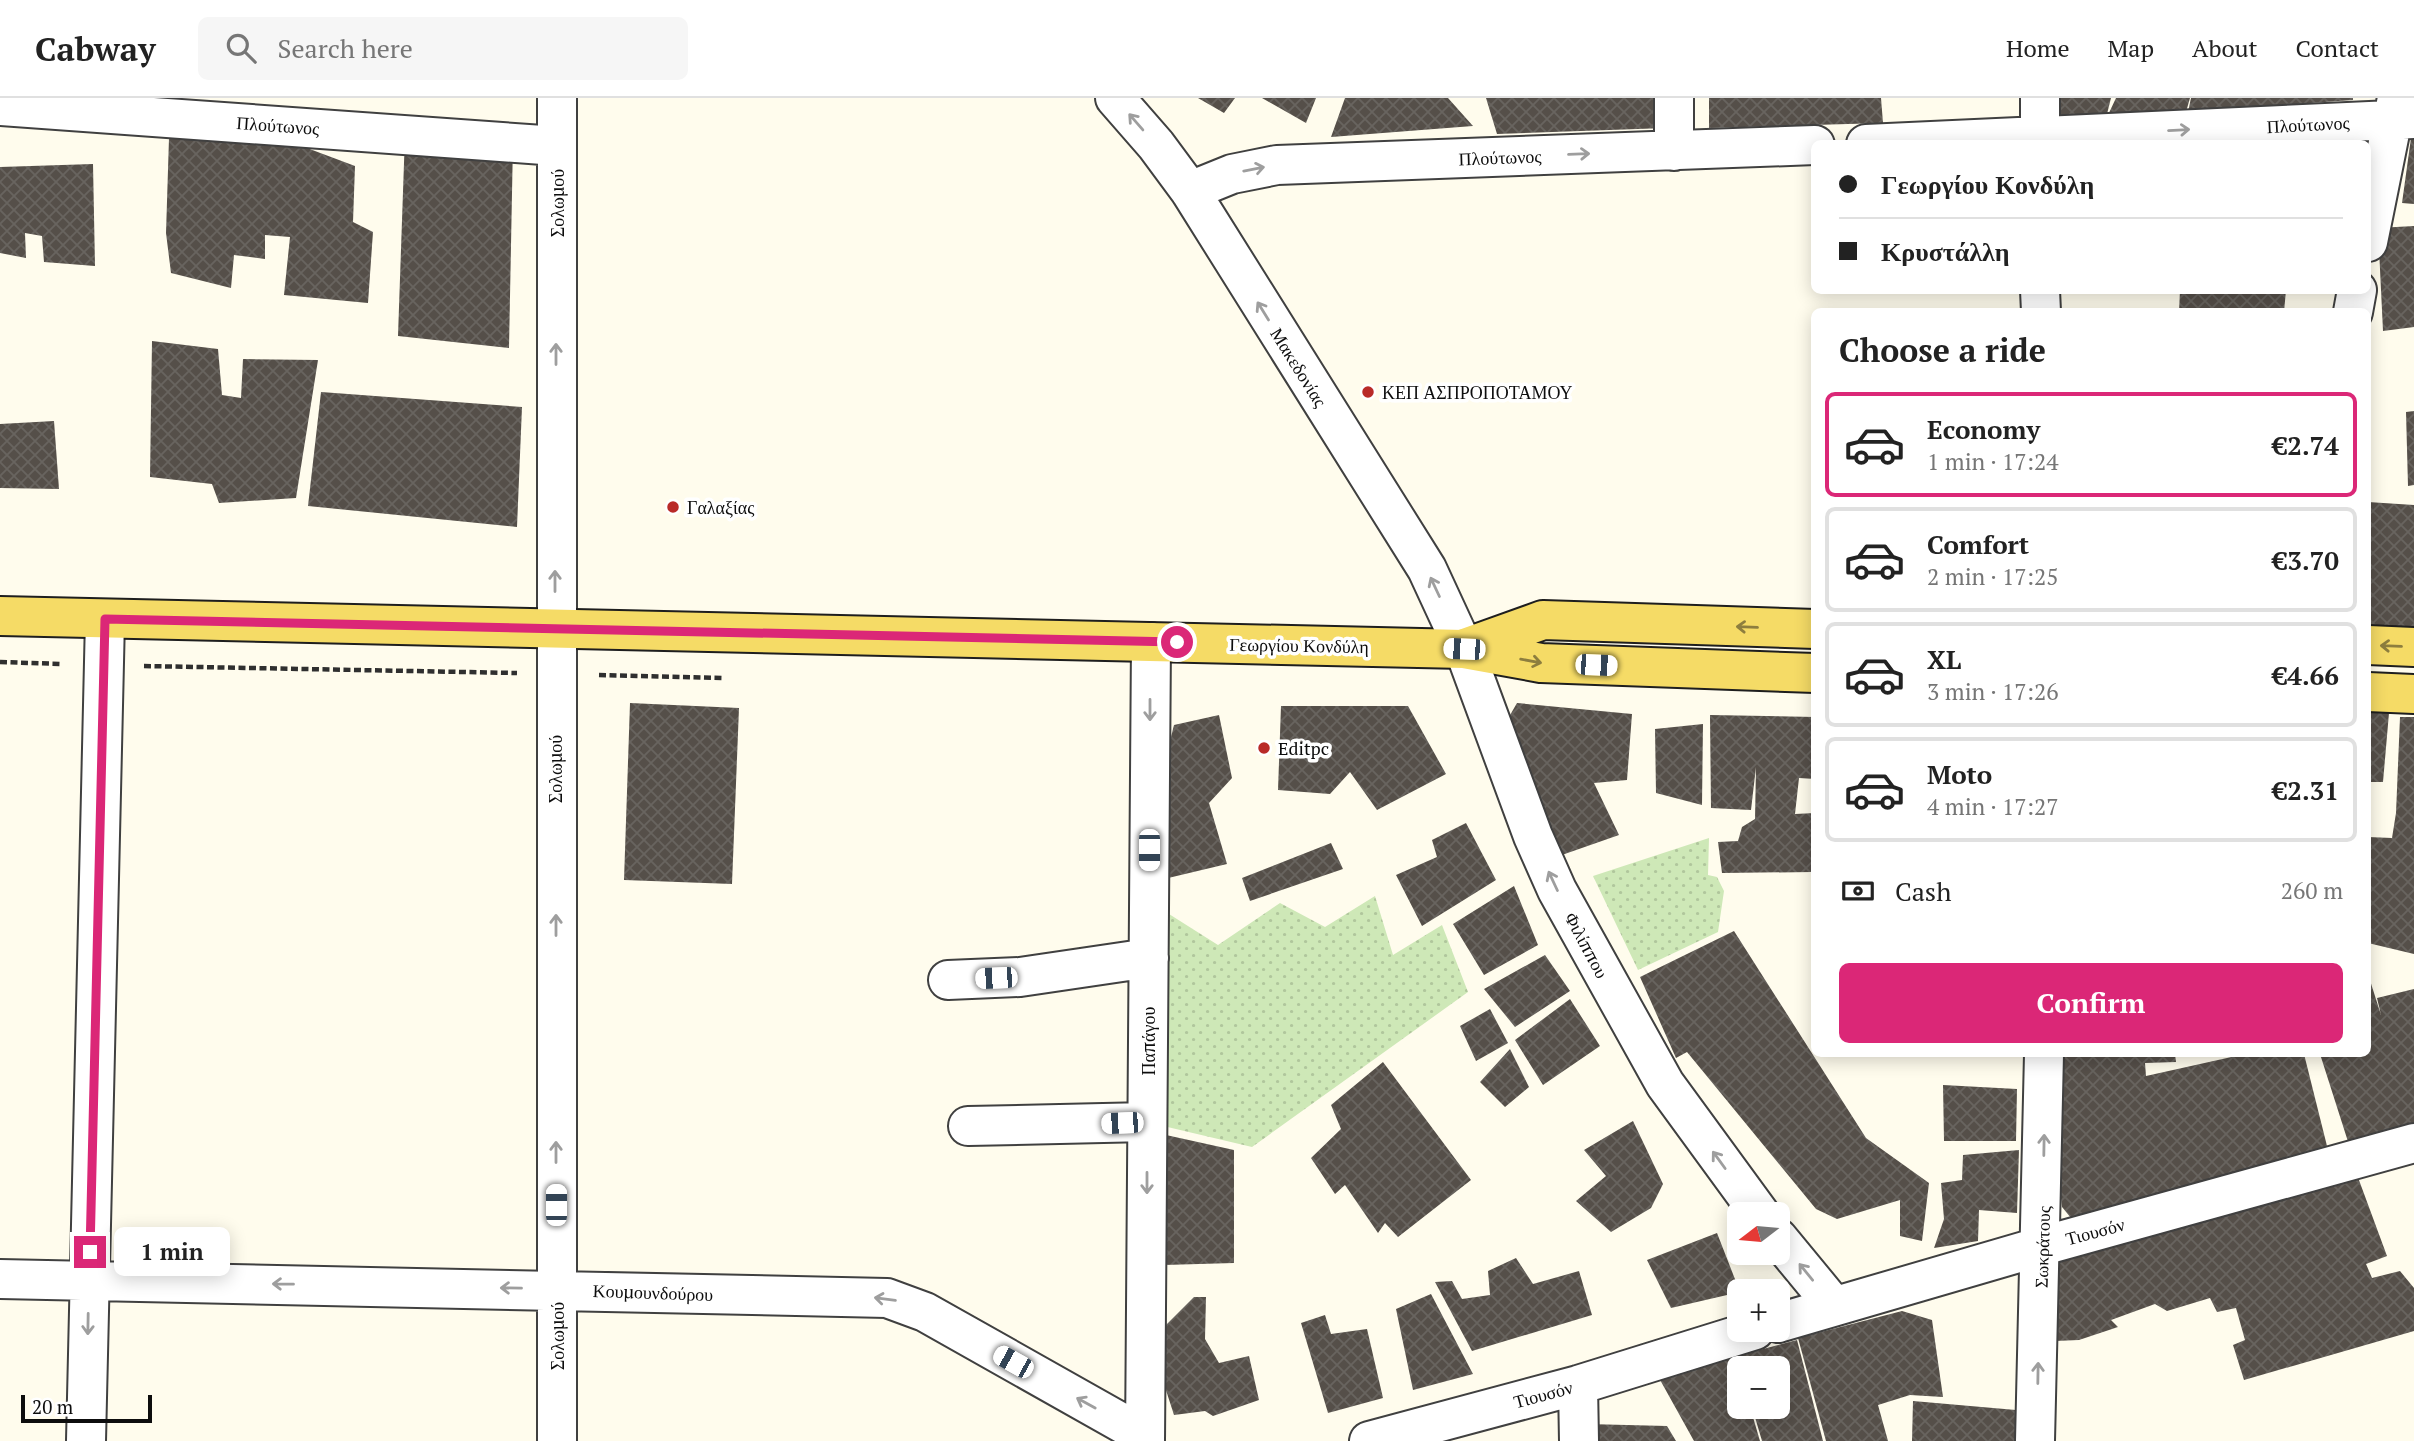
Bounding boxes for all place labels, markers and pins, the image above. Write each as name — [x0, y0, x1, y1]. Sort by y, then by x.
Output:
place label: ΚΕΠ ΑΣΠΡΟΠΟΤΑΜΟΥ — [1382, 380, 1573, 404]
marker: ΚΕΠ ΑΣΠΡΟΠΟΤΑΜΟΥ — [1360, 384, 1376, 400]
place label: Γαλαξίας — [687, 495, 754, 519]
marker: Γαλαξίας — [665, 499, 681, 515]
place label: Editpc — [1278, 736, 1329, 760]
marker: Editpc — [1256, 740, 1272, 756]

